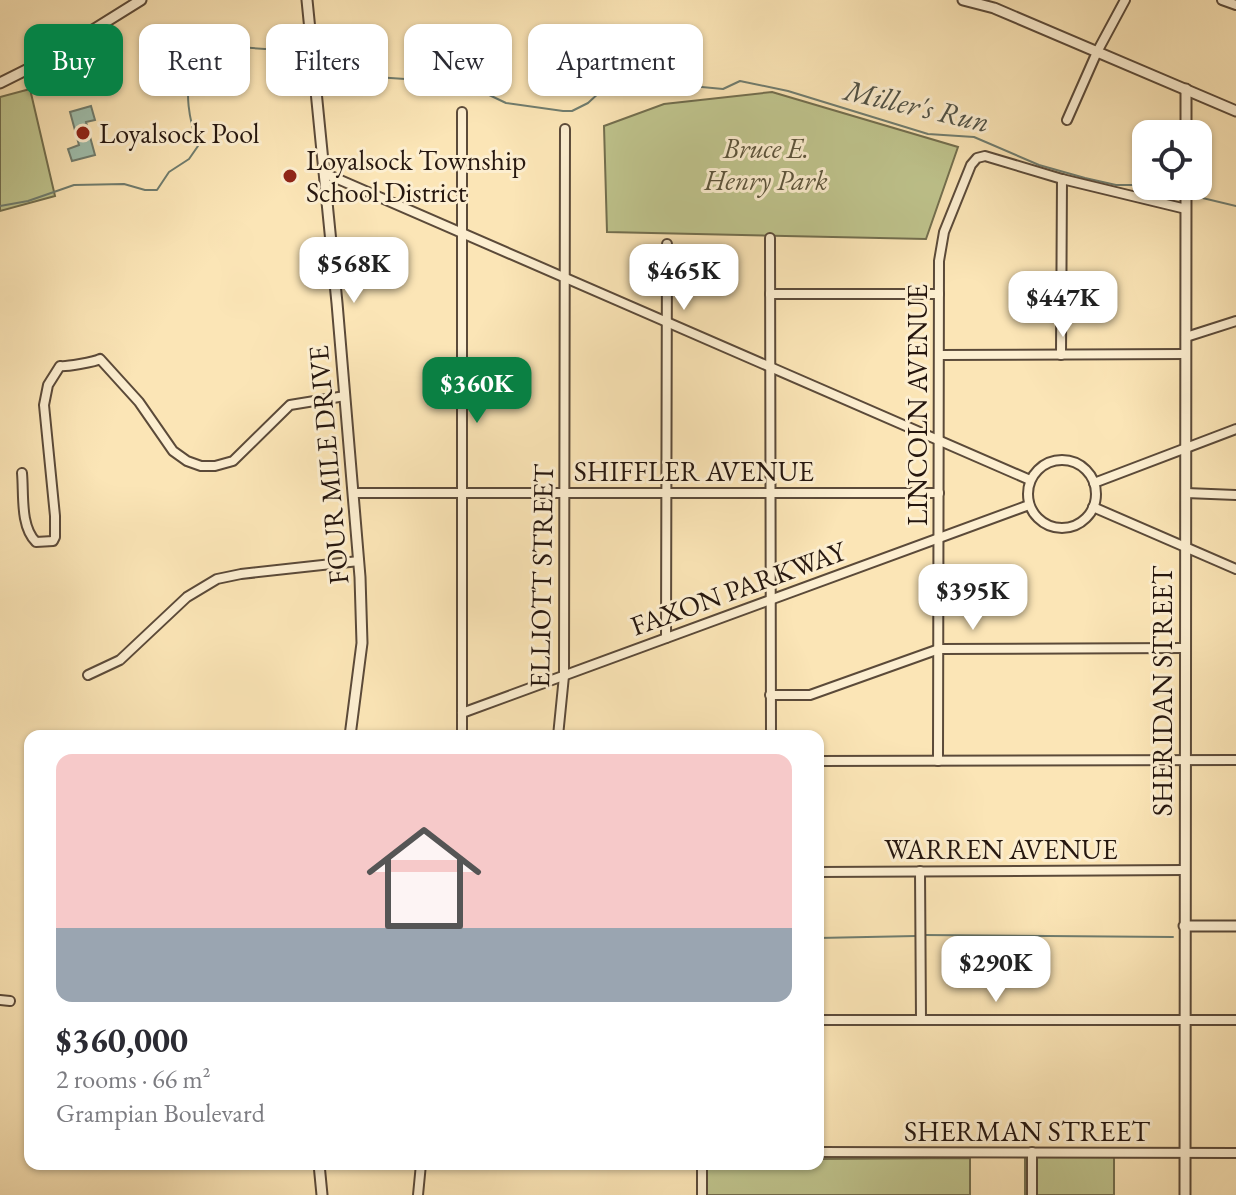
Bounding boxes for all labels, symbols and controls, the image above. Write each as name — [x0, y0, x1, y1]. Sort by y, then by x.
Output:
chip: Buy — [24, 24, 123, 96]
chip: Rent — [139, 24, 250, 96]
chip: Filters — [266, 24, 388, 96]
chip: New — [404, 24, 512, 96]
chip: Apartment — [528, 24, 703, 96]
water label: Miller's Run — [839, 69, 993, 141]
place label: Loyalsock Pool — [99, 115, 260, 151]
map controls — [1132, 120, 1212, 200]
button: locate — [1132, 120, 1212, 200]
marker: Loyalsock Pool — [74, 124, 92, 142]
park label: Bruce E. Henry Park — [703, 130, 828, 198]
place label: Loyalsock Township School District — [306, 142, 526, 210]
marker: Loyalsock Township School District — [281, 167, 299, 185]
pin: $568K — [298, 237, 410, 305]
pin: $465K — [628, 244, 740, 312]
text: $568K — [317, 246, 391, 280]
text: $465K — [647, 253, 721, 287]
pin: $447K — [1007, 271, 1119, 339]
text: $447K — [1026, 280, 1100, 314]
street label: LINCOLN AVENUE — [899, 284, 935, 526]
street label: FOUR MILE DRIVE — [300, 344, 356, 586]
pin: $360K — [421, 357, 533, 425]
text: $360K — [440, 366, 514, 400]
street label: SHIFFLER AVENUE — [574, 453, 814, 489]
street label: ELLIOTT STREET — [521, 463, 561, 688]
street label: FAXON PARKWAY — [625, 532, 852, 644]
pin: $395K — [917, 564, 1029, 632]
street label: SHERIDAN STREET — [1144, 566, 1180, 816]
text: $395K — [936, 573, 1010, 607]
icon: home — [352, 806, 496, 950]
street label: WARREN AVENUE — [884, 831, 1118, 867]
pin: $290K — [940, 936, 1052, 1004]
text: $290K — [959, 945, 1033, 979]
text: $360,000 — [56, 1018, 188, 1062]
text: 2 rooms · 66 m² — [56, 1062, 211, 1096]
text: Grampian Boulevard — [56, 1096, 265, 1130]
street label: SHERMAN STREET — [904, 1113, 1150, 1149]

